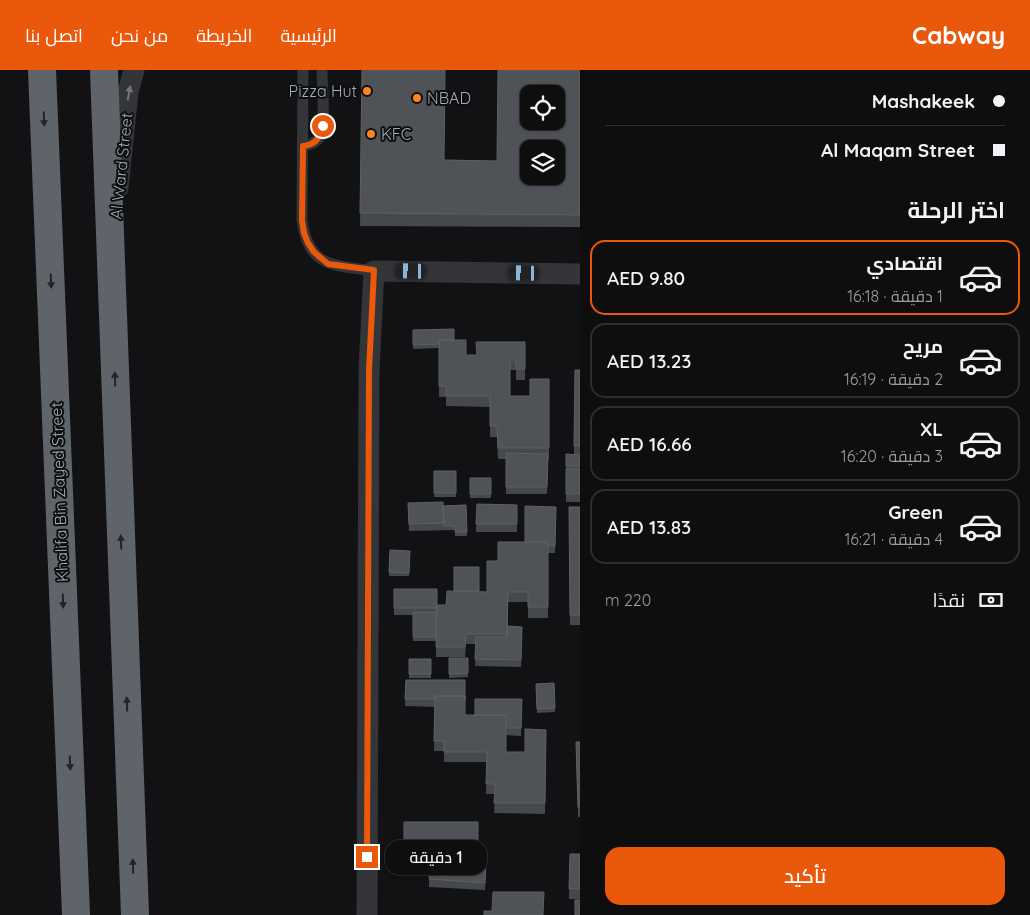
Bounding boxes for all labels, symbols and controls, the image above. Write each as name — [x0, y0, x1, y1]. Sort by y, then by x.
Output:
text: Cabway — [912, 20, 1005, 50]
text: اتصل بنا — [25, 24, 83, 47]
text: من نحن — [111, 24, 168, 47]
text: الخريطة — [196, 24, 252, 47]
text: الرئيسية — [280, 24, 337, 47]
place label: Pizza Hut — [289, 81, 357, 101]
one-way arrow — [125, 84, 133, 100]
marker: Pizza Hut — [361, 85, 373, 97]
map controls — [520, 85, 565, 185]
button: locate — [520, 85, 565, 130]
place label: NBAD — [427, 88, 471, 108]
text: Mashakeek — [872, 89, 975, 113]
marker: NBAD — [411, 92, 423, 104]
one-way arrow — [40, 111, 48, 127]
street label: Al Ward Street — [105, 112, 137, 220]
route start — [312, 115, 334, 137]
place label: KFC — [381, 124, 411, 144]
marker: KFC — [365, 128, 377, 140]
text: Al Maqam Street — [821, 138, 975, 162]
button: layers — [520, 140, 565, 185]
text: اختر الرحلة — [907, 196, 1005, 224]
text: اقتصادي — [867, 251, 943, 275]
icon: car — [958, 255, 1003, 300]
car — [395, 263, 426, 279]
car — [508, 265, 539, 281]
text: AED 9.80 — [607, 266, 685, 290]
one-way arrow — [47, 273, 55, 289]
text: 1 دقيقة · 16:18 — [847, 286, 943, 306]
text: مريح — [903, 334, 943, 358]
icon: car — [958, 338, 1003, 383]
text: AED 13.23 — [607, 349, 691, 373]
text: 2 دقيقة · 16:19 — [844, 369, 943, 389]
one-way arrow — [111, 371, 119, 387]
street label: Khalifa Bin Zayed Street — [46, 402, 72, 582]
text: XL — [920, 417, 943, 441]
icon: car — [958, 421, 1003, 466]
text: AED 16.66 — [607, 432, 692, 456]
text: 3 دقيقة · 16:20 — [841, 446, 943, 466]
text: Green — [888, 500, 943, 524]
icon: car — [958, 504, 1003, 549]
text: AED 13.83 — [607, 515, 691, 539]
text: 4 دقيقة · 16:21 — [844, 529, 943, 549]
one-way arrow — [117, 533, 125, 549]
icon: cash — [977, 586, 1005, 614]
text: نقدًا — [933, 588, 965, 612]
text: 220 m — [605, 590, 651, 610]
one-way arrow — [60, 593, 68, 609]
one-way arrow — [123, 696, 131, 712]
one-way arrow — [66, 755, 74, 771]
callout: 1 دقيقة — [384, 840, 487, 874]
route end — [356, 846, 378, 868]
text: 1 دقيقة — [409, 847, 463, 867]
button: تأكيد — [605, 847, 1005, 905]
one-way arrow — [129, 858, 137, 874]

